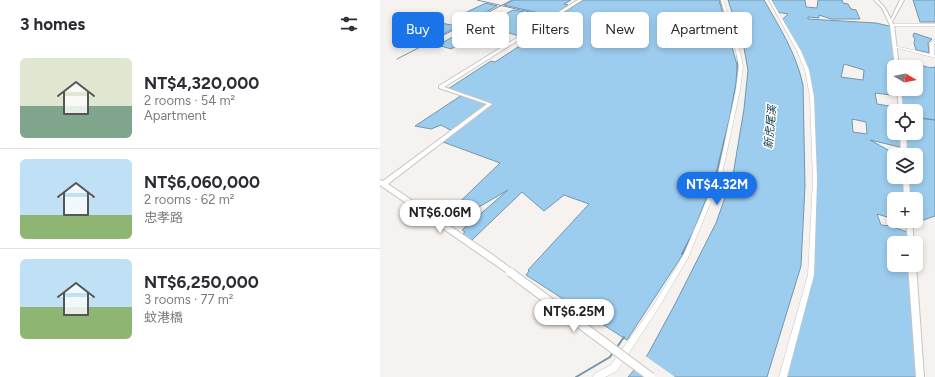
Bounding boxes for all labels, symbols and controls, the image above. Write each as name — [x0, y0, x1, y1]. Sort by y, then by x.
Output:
chip: Buy — [392, 12, 444, 48]
chip: Rent — [452, 12, 509, 48]
chip: Filters — [517, 12, 583, 48]
chip: New — [591, 12, 649, 48]
chip: Apartment — [657, 12, 752, 48]
icon: filters — [338, 13, 360, 35]
text: 3 homes — [20, 14, 85, 34]
north arrow — [887, 60, 923, 96]
map controls — [887, 60, 923, 272]
text: NT$4,320,000 — [144, 73, 259, 93]
icon: home — [52, 74, 100, 122]
text: 2 rooms · 54 m² — [144, 93, 235, 108]
water label: 新虎尾溪 — [762, 103, 779, 150]
button: locate — [887, 104, 923, 140]
text: Apartment — [144, 108, 207, 123]
button: layers — [887, 148, 923, 184]
text: NT$6,060,000 — [144, 172, 260, 192]
pin: NT$4.32M — [676, 172, 758, 206]
icon: home — [52, 175, 100, 223]
text: NT$4.32M — [686, 177, 748, 192]
text: 2 rooms · 62 m² — [144, 192, 234, 207]
button: + — [887, 192, 923, 228]
pin: NT$6.06M — [399, 200, 481, 234]
text: NT$6.06M — [409, 205, 471, 220]
text: 忠孝路 — [144, 210, 183, 225]
button: − — [887, 236, 923, 272]
text: NT$6,250,000 — [144, 272, 259, 292]
icon: home — [52, 275, 100, 323]
text: 3 rooms · 77 m² — [144, 292, 234, 307]
pin: NT$6.25M — [533, 299, 615, 333]
text: NT$6.25M — [543, 304, 605, 319]
text: 蚊港橋 — [144, 310, 183, 325]

